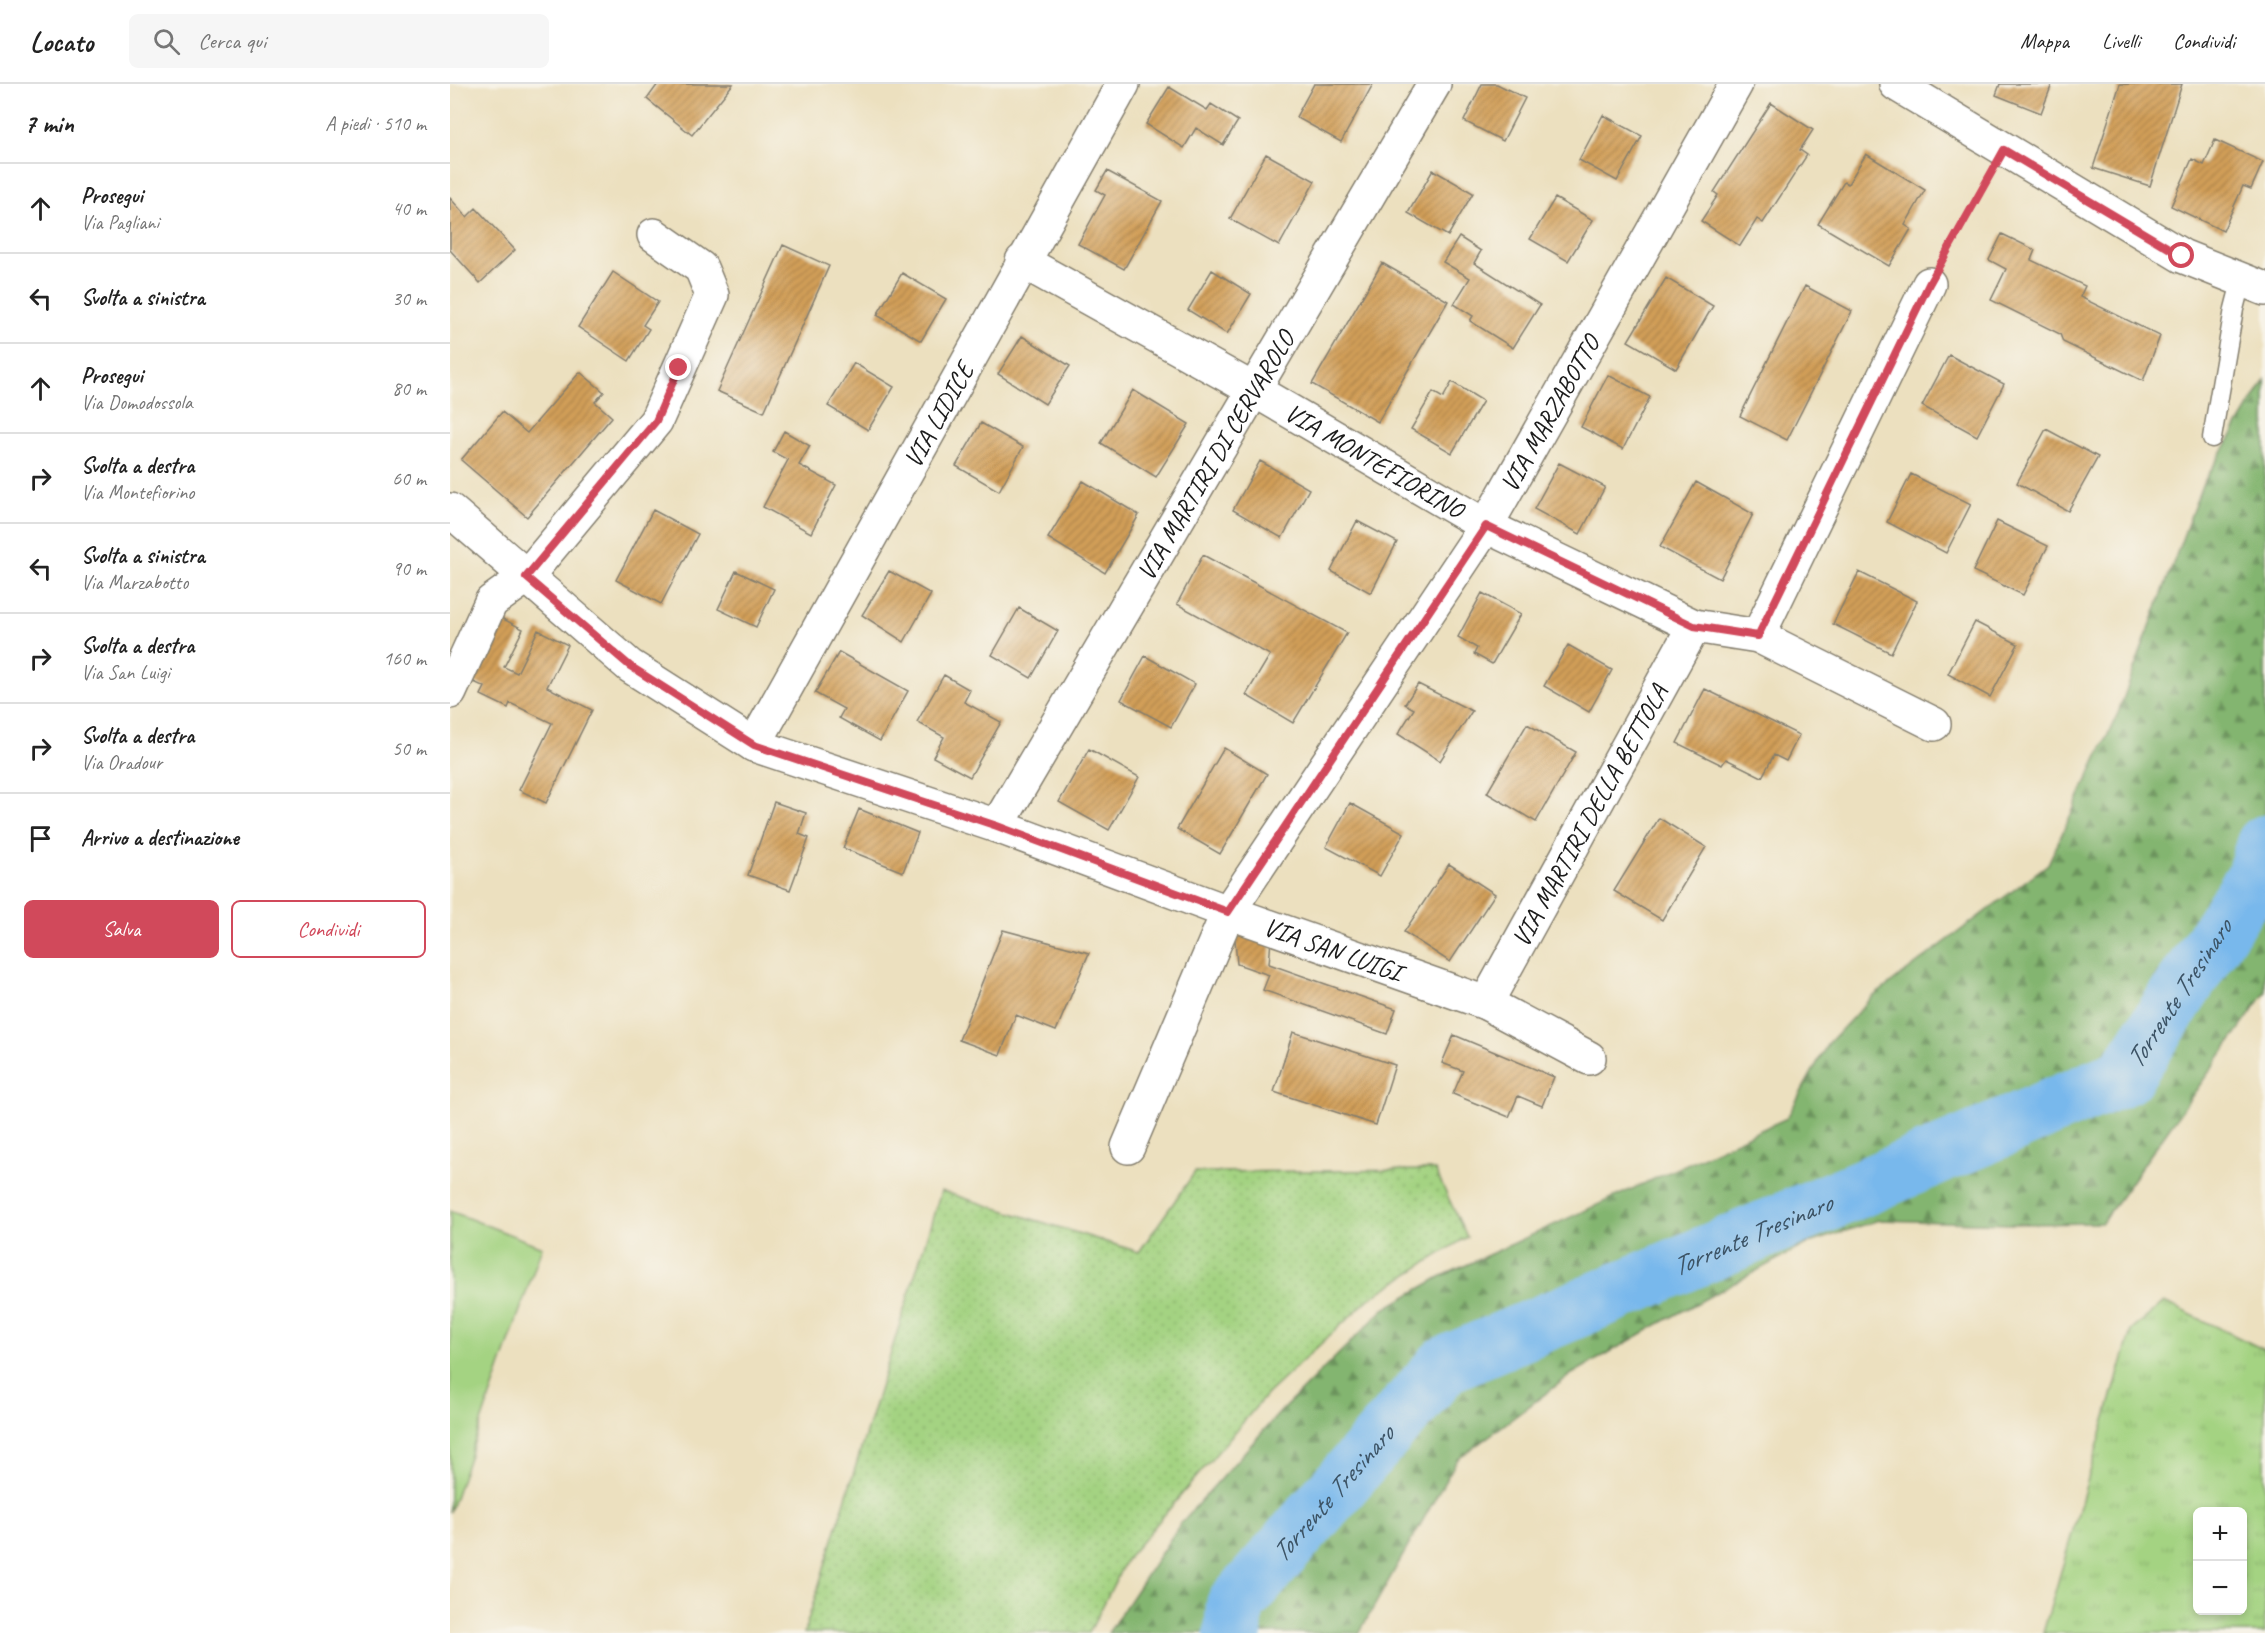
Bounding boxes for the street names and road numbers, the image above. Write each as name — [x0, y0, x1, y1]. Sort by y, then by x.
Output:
street label: VIA MARTIRI DI CERVAROLO — [1129, 322, 1303, 586]
street label: VIA MARZABOTTO — [1493, 327, 1609, 498]
street label: VIA LIDICE — [896, 354, 983, 473]
street label: VIA MONTEFIORINO — [1279, 396, 1472, 528]
street label: VIA MARTIRI DELLA BETTOLA — [1504, 677, 1676, 953]
street label: VIA SAN LUIGI — [1259, 910, 1411, 991]

